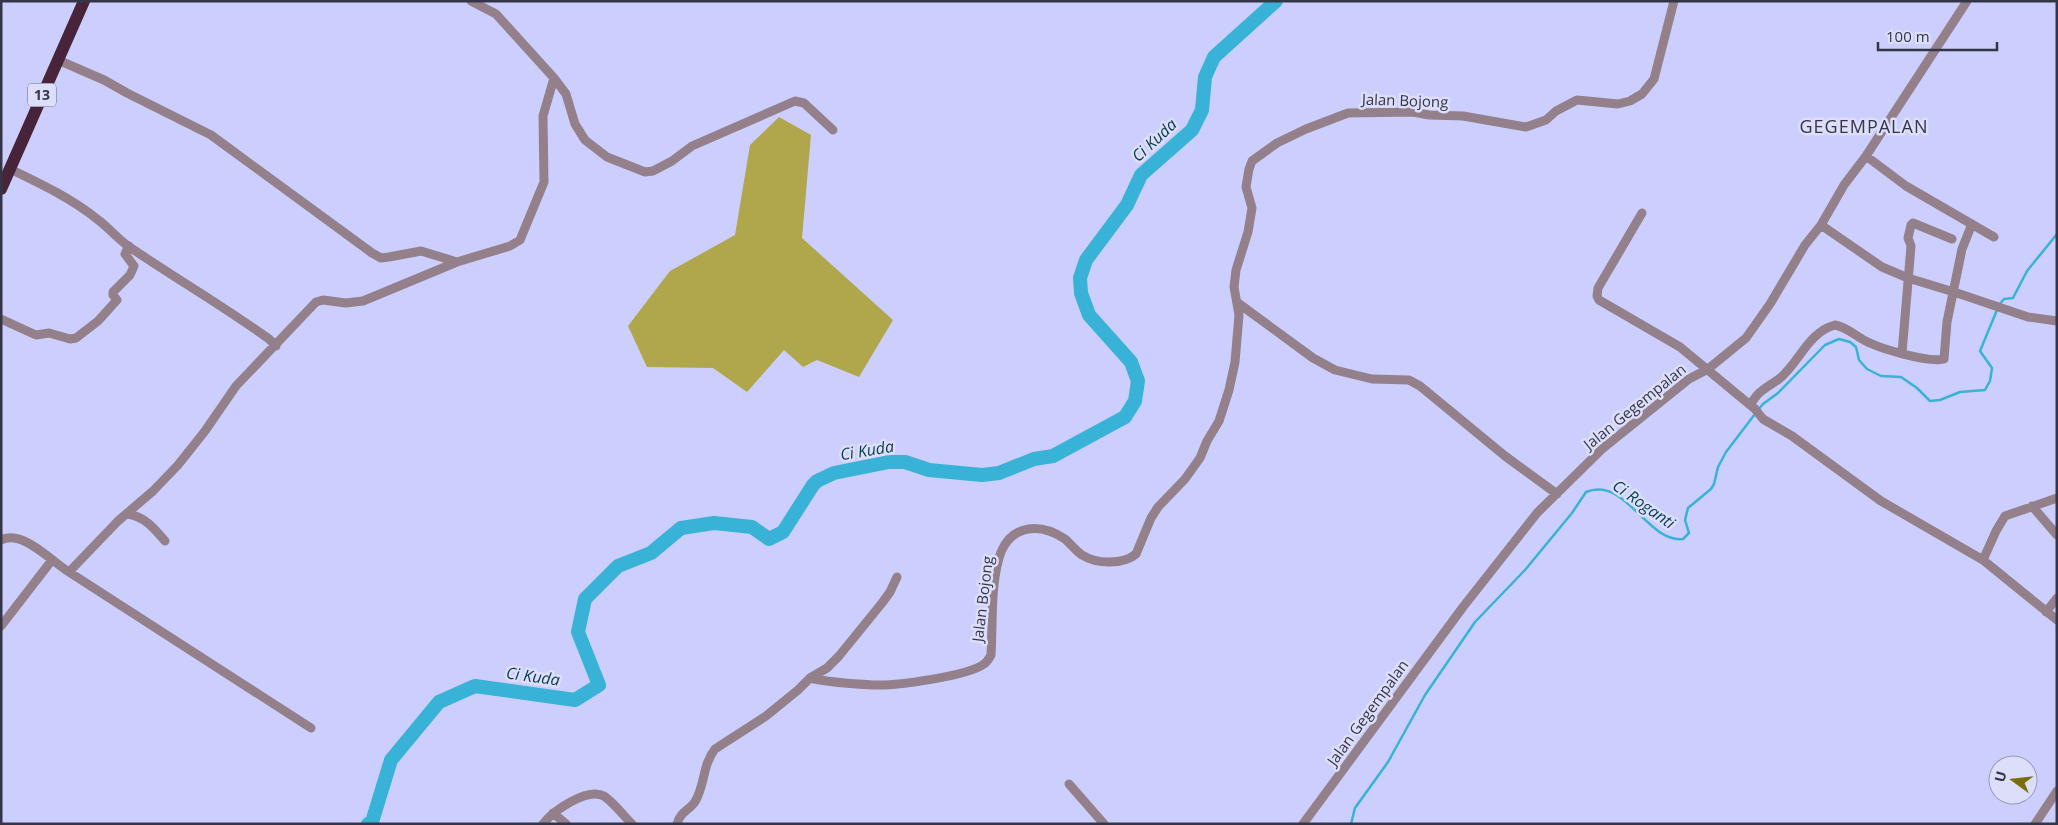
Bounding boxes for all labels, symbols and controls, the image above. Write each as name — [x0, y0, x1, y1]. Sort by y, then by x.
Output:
scale bar — [1878, 20, 1997, 52]
text: 100 m — [1886, 26, 1930, 46]
road number: 13 — [28, 84, 56, 106]
street label: Jalan Bojong — [1359, 88, 1449, 112]
water label: Ci Kuda — [1127, 114, 1181, 166]
district label: GEGEMPALAN — [1800, 114, 1928, 138]
street label: Jalan Gegempalan — [1577, 359, 1690, 455]
water label: Ci Kuda — [839, 435, 895, 465]
water label: Ci Roganti — [1608, 474, 1680, 534]
street label: Jalan Bojong — [967, 555, 997, 645]
street label: Jalan Gegempalan — [1321, 655, 1412, 771]
water label: Ci Kuda — [505, 661, 561, 691]
north arrow — [1988, 755, 2038, 805]
text: U — [1989, 769, 2011, 784]

